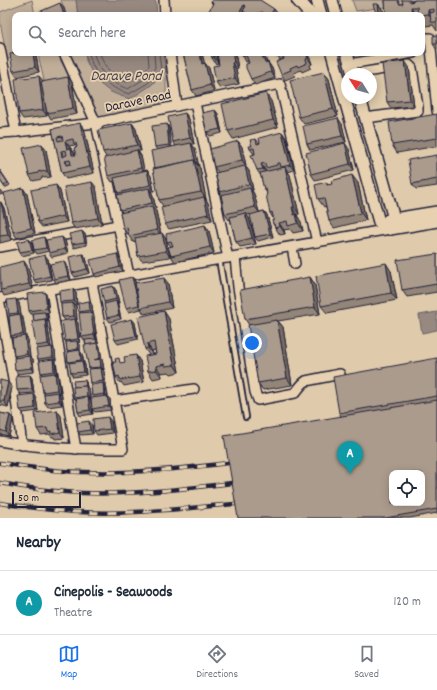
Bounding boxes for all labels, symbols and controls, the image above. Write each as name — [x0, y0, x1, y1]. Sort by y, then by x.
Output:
search box — [12, 12, 425, 56]
icon: search — [26, 23, 48, 45]
text: Search here — [58, 23, 126, 45]
water label: Darave Pond — [90, 66, 164, 88]
north arrow — [341, 68, 377, 104]
street label: Darave Road — [104, 85, 173, 119]
your location — [242, 333, 262, 353]
pin: A — [337, 441, 363, 474]
map controls — [389, 470, 425, 506]
button: locate — [389, 470, 425, 506]
scale bar — [12, 490, 81, 509]
text: 50 m — [18, 491, 39, 507]
text: Nearby — [16, 532, 60, 556]
text: Cinepolis - Seawoods — [54, 582, 173, 604]
text: A — [25, 593, 33, 612]
text: 120 m — [393, 593, 421, 612]
text: Theatre — [54, 604, 92, 623]
tab: Map — [58, 643, 80, 683]
tab: Directions — [196, 643, 238, 683]
tab: Saved — [354, 643, 379, 683]

